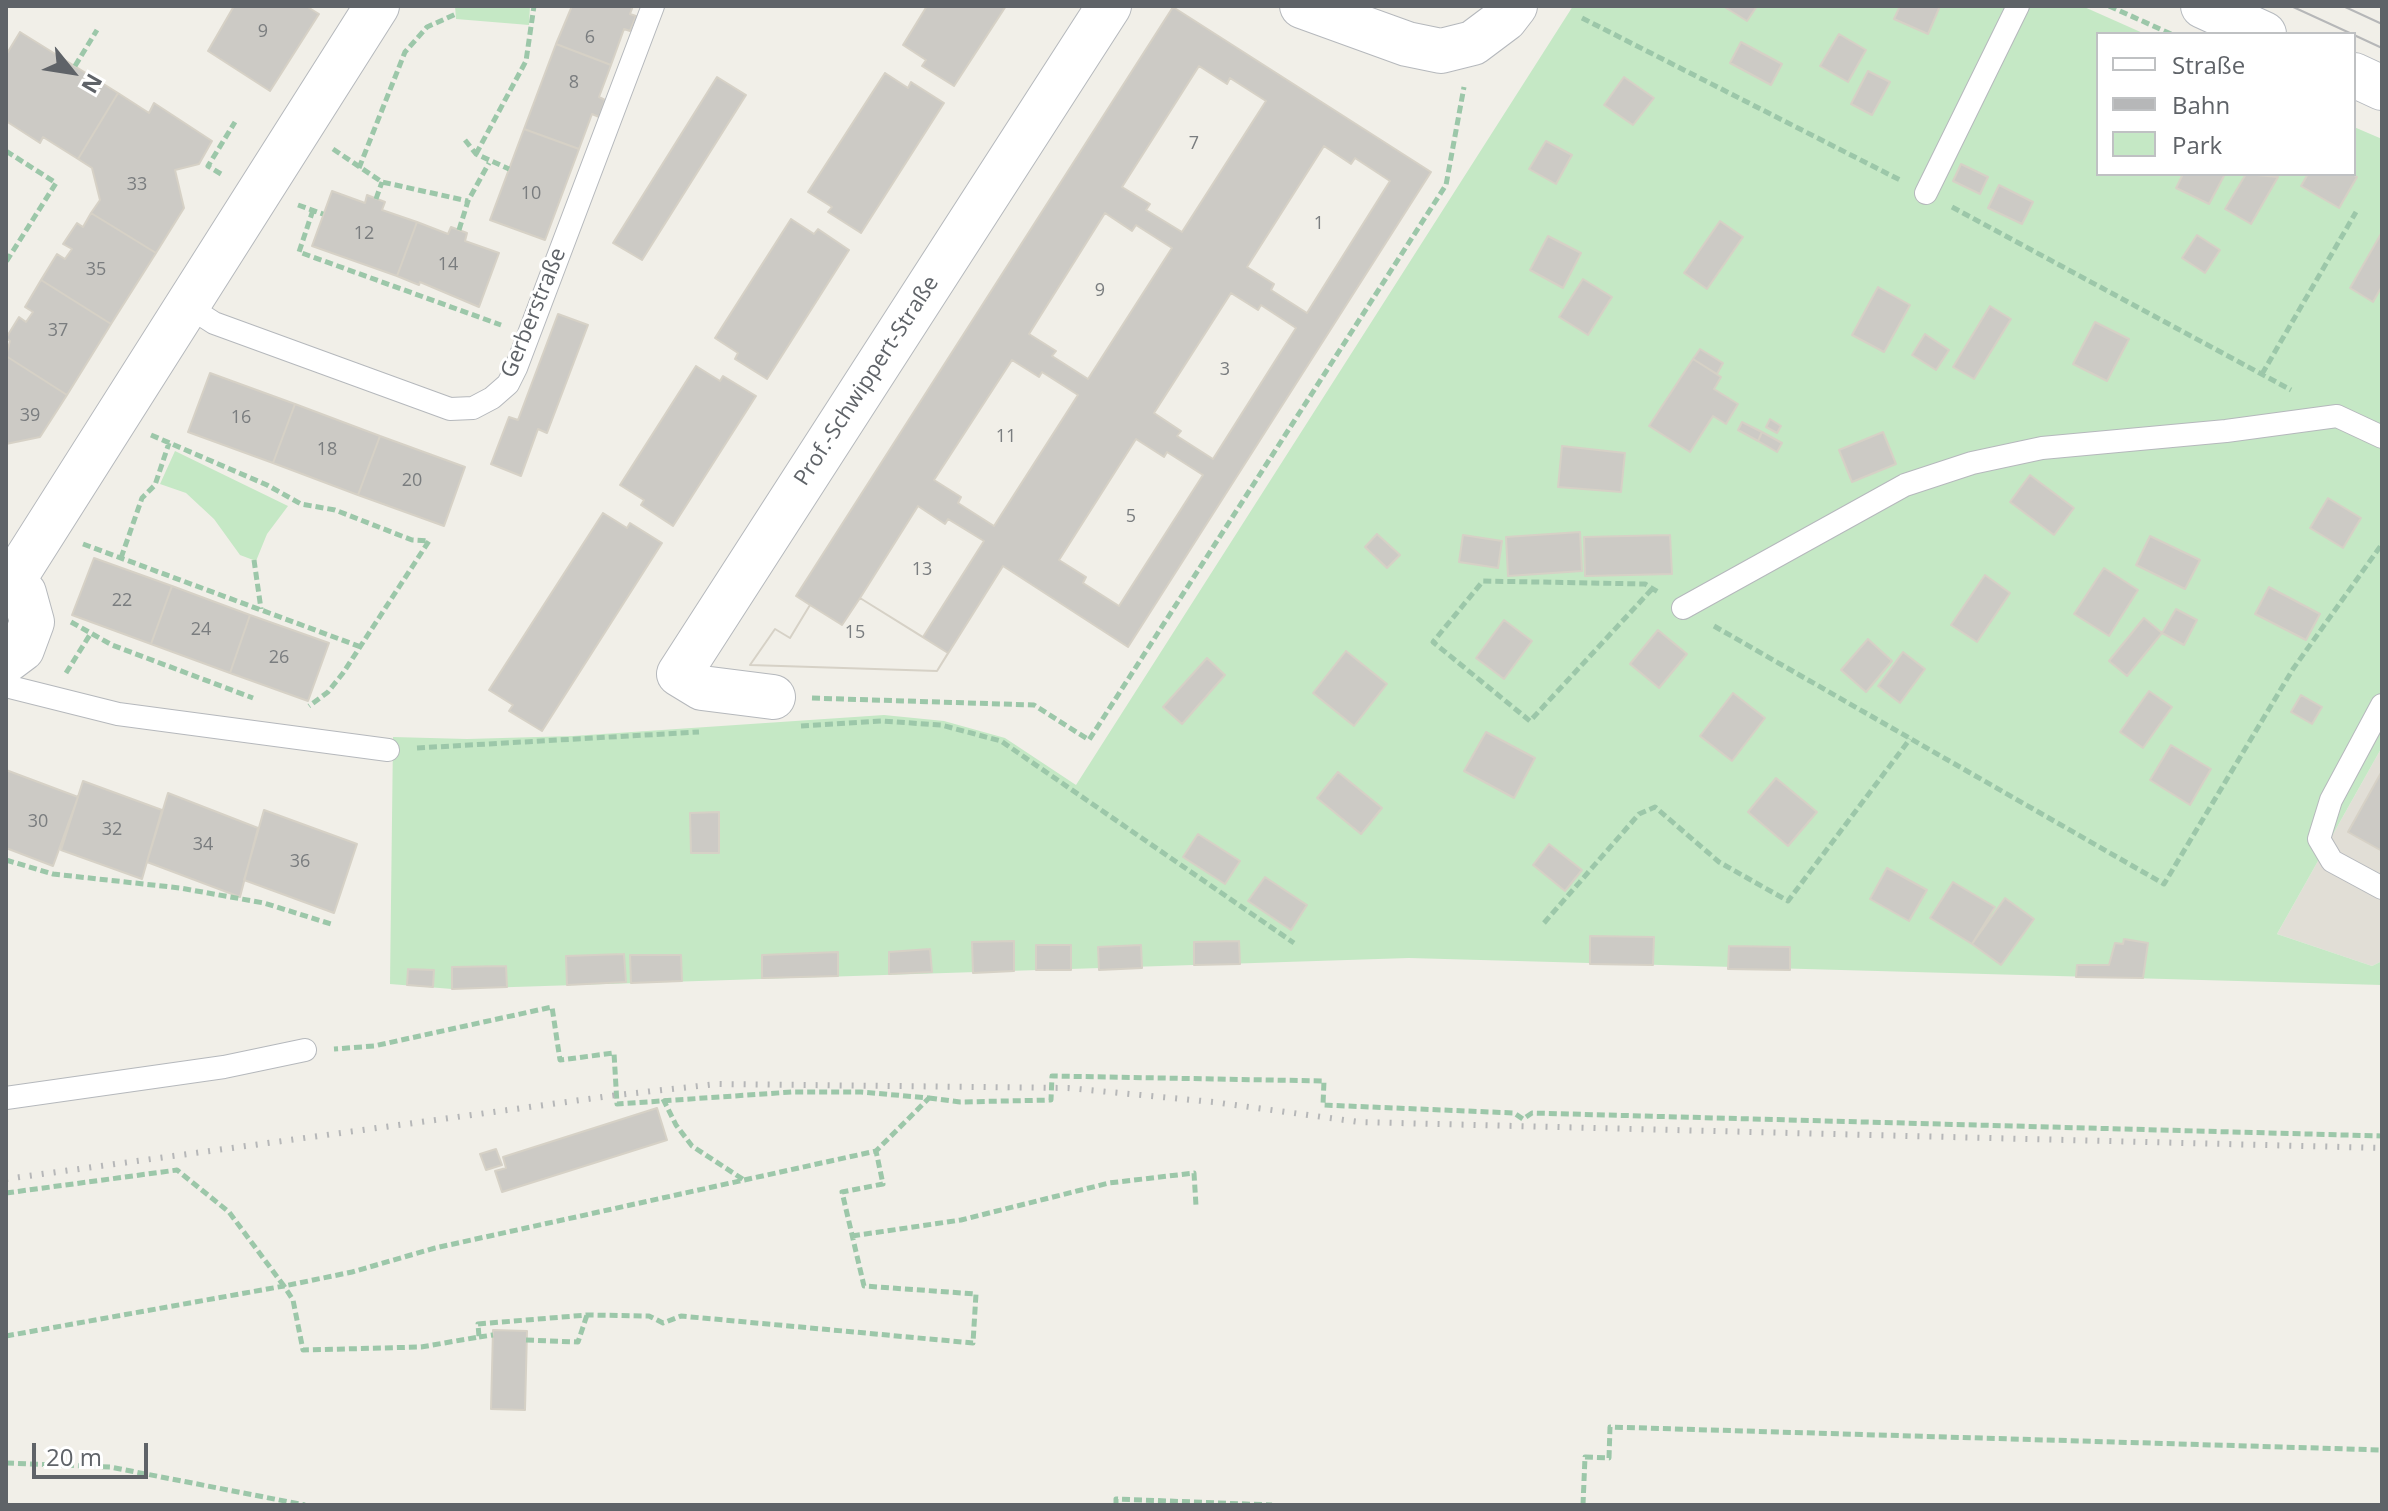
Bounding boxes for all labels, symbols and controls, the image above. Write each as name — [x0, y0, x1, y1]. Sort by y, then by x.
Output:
house number: 9 — [258, 21, 268, 43]
house number: 6 — [585, 27, 595, 49]
north arrow — [32, 32, 112, 112]
legend — [2096, 32, 2356, 176]
text: Straße — [2172, 48, 2245, 81]
text: N — [75, 69, 110, 99]
house number: 8 — [569, 72, 579, 94]
text: Bahn — [2172, 88, 2230, 121]
text: Park — [2172, 128, 2222, 161]
house number: 7 — [1189, 133, 1199, 155]
house number: 33 — [127, 174, 147, 196]
house number: 10 — [521, 183, 541, 205]
house number: 1 — [1314, 213, 1324, 235]
house number: 12 — [354, 223, 374, 245]
street label: Gerberstraße — [496, 244, 572, 382]
house number: 14 — [438, 254, 458, 276]
house number: 35 — [86, 259, 106, 281]
street label: Prof.-Schwippert-Straße — [789, 271, 945, 491]
house number: 9 — [1095, 280, 1105, 302]
house number: 37 — [48, 320, 68, 342]
house number: 3 — [1220, 359, 1230, 381]
house number: 39 — [20, 405, 40, 427]
house number: 16 — [231, 407, 251, 429]
house number: 11 — [996, 426, 1016, 448]
house number: 18 — [317, 439, 337, 461]
house number: 20 — [402, 470, 422, 492]
house number: 5 — [1126, 506, 1136, 528]
house number: 13 — [912, 559, 932, 581]
house number: 22 — [112, 590, 132, 612]
house number: 24 — [191, 619, 211, 641]
house number: 15 — [845, 622, 865, 644]
house number: 26 — [269, 647, 289, 669]
house number: 30 — [28, 811, 48, 833]
house number: 32 — [102, 819, 122, 841]
house number: 34 — [193, 834, 213, 856]
house number: 36 — [290, 851, 310, 873]
scale bar — [36, 1427, 152, 1477]
text: 20 m — [46, 1440, 102, 1473]

